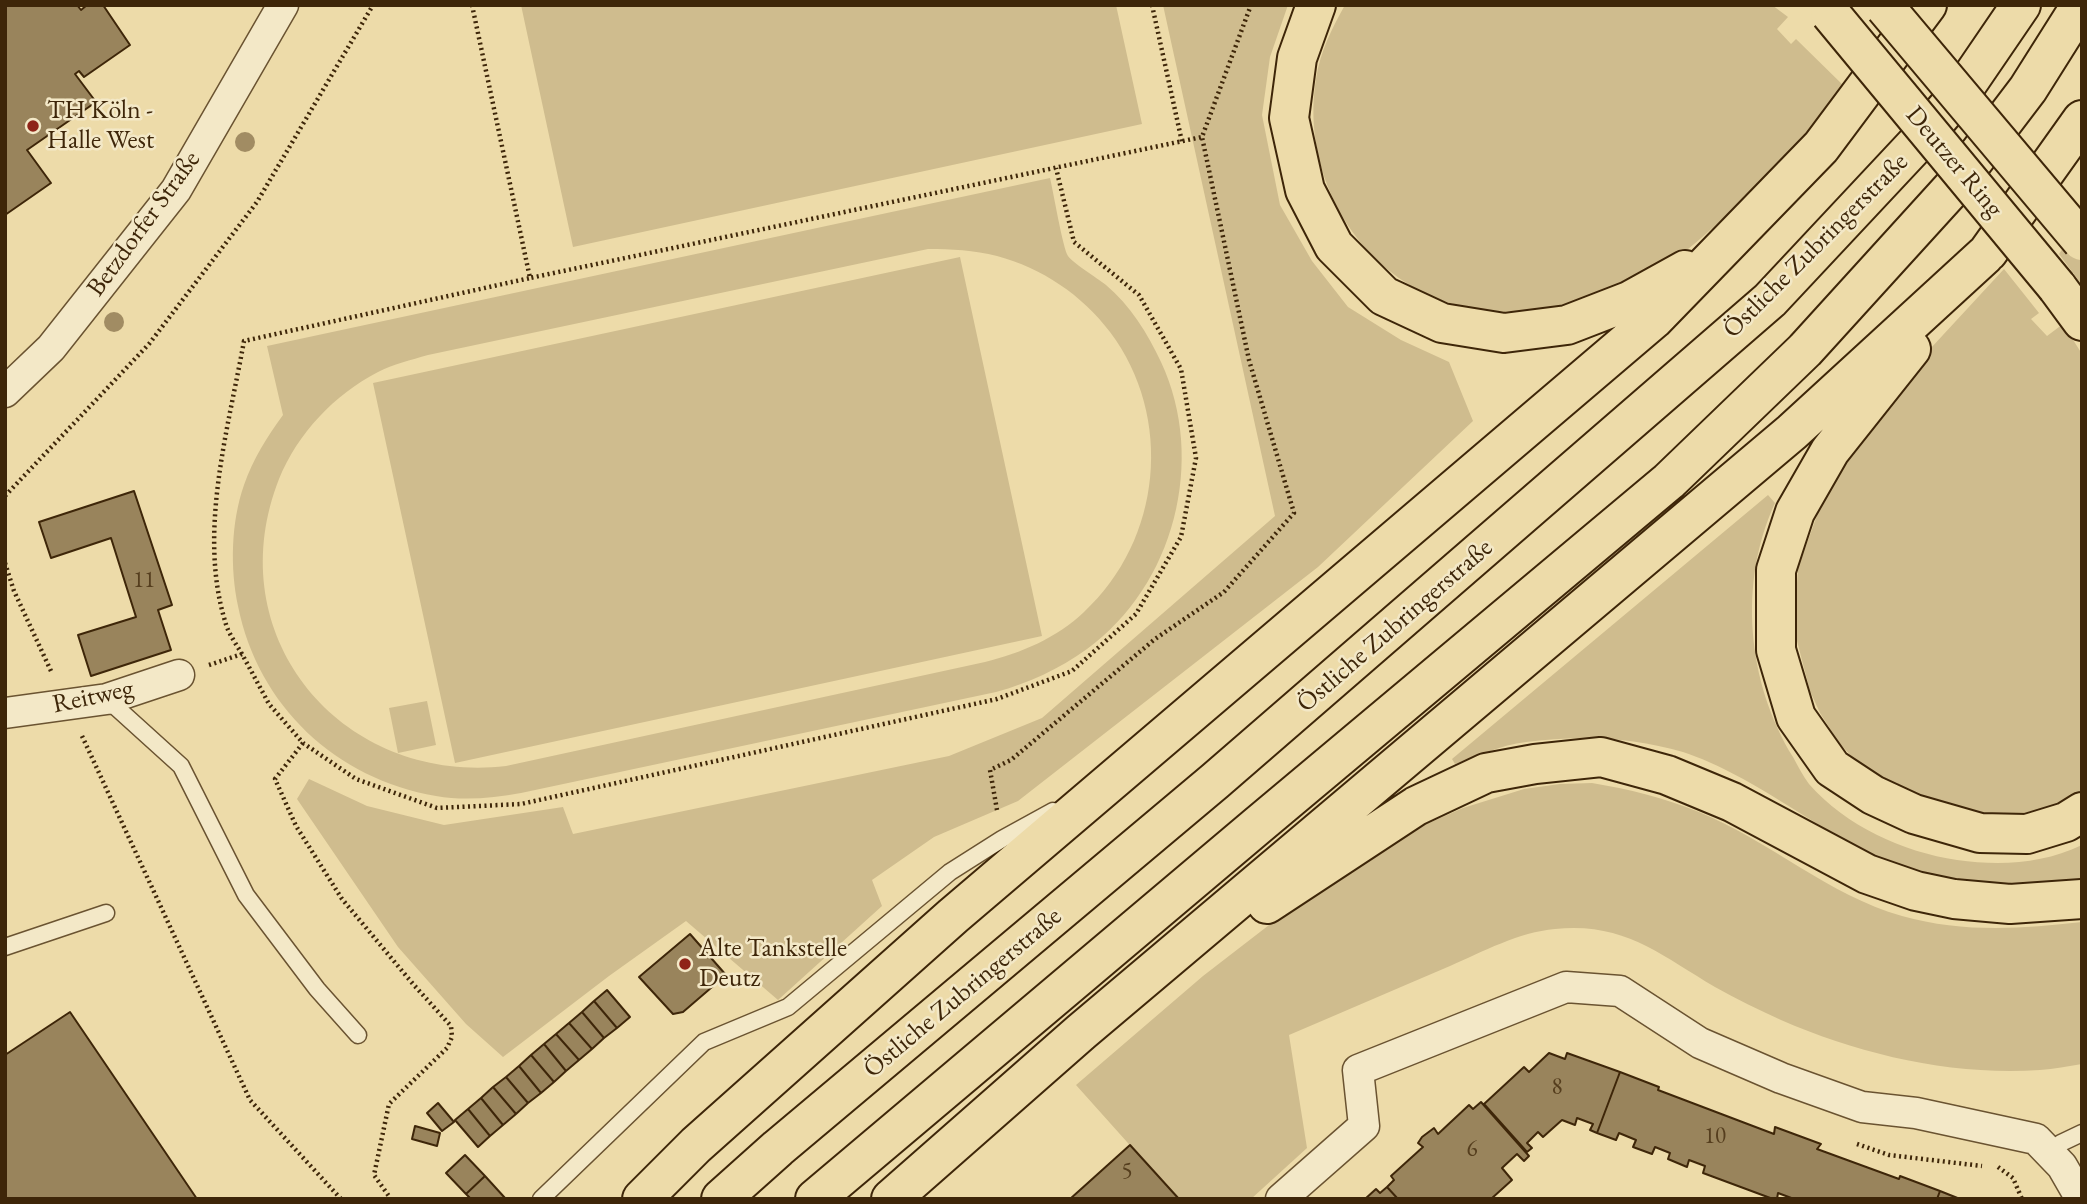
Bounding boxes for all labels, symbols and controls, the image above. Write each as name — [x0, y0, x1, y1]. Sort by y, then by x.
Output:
place label: TH Köln - Halle West — [47, 95, 154, 156]
street label: Deutzer Ring — [1899, 100, 2009, 224]
marker: TH Köln - Halle West — [25, 118, 41, 134]
street label: Betzdorfer Straße — [81, 145, 207, 303]
street label: Östliche Zubringerstraße — [1717, 147, 1915, 345]
street label: Östliche Zubringerstraße — [1291, 533, 1499, 719]
house number: 11 — [133, 567, 155, 595]
street label: Reitweg — [50, 673, 136, 721]
street label: Östliche Zubringerstraße — [858, 901, 1068, 1085]
place label: Alte Tankstelle Deutz — [699, 933, 847, 995]
marker: Alte Tankstelle Deutz — [677, 956, 693, 972]
house number: 8 — [1551, 1074, 1563, 1102]
house number: 10 — [1704, 1123, 1726, 1151]
house number: 6 — [1466, 1136, 1478, 1164]
house number: 5 — [1121, 1158, 1133, 1186]

